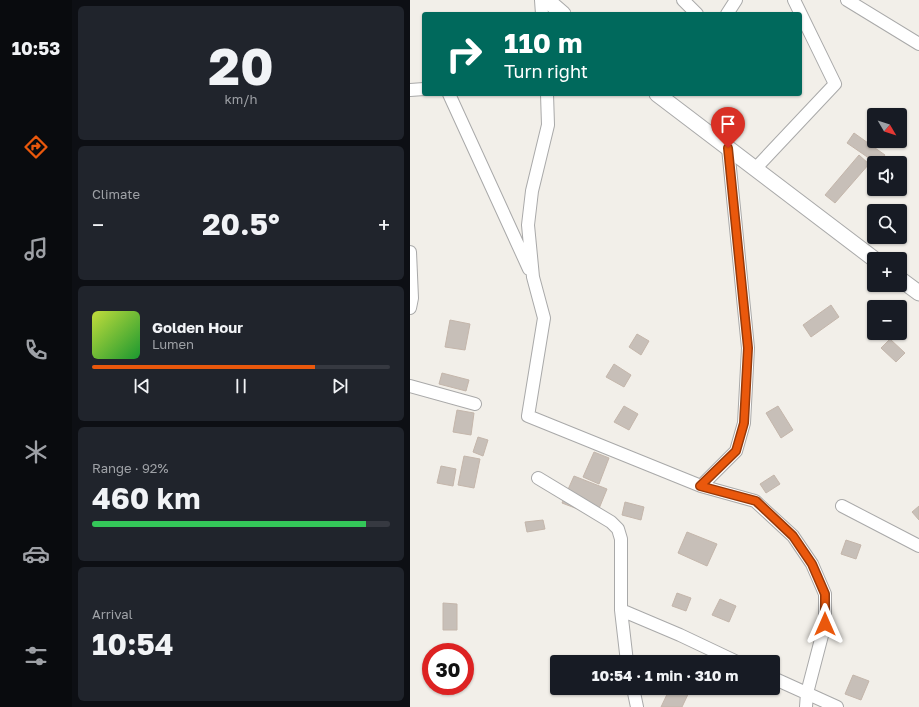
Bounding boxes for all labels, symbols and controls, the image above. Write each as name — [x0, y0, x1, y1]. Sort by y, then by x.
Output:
text: 110 m — [504, 26, 583, 59]
icon: right — [438, 28, 490, 80]
text: 20 — [208, 34, 274, 96]
text: 10:53 — [12, 37, 60, 59]
text: Turn right — [504, 60, 588, 82]
text: km/h — [224, 91, 258, 107]
pin — [711, 107, 745, 148]
north arrow — [867, 108, 907, 148]
map controls — [867, 108, 907, 340]
icon: arrive — [717, 113, 739, 135]
icon: directions — [22, 133, 50, 161]
button: sound — [867, 156, 907, 196]
text: Climate — [92, 186, 140, 202]
button: search — [867, 204, 907, 244]
text: 20.5° — [202, 206, 280, 242]
text: − — [92, 211, 104, 238]
text: + — [378, 211, 390, 238]
icon: music — [22, 235, 50, 263]
button: + — [867, 252, 907, 292]
button: − — [867, 300, 907, 340]
text: Golden Hour — [152, 318, 243, 336]
icon: phone — [22, 336, 50, 364]
text: Lumen — [152, 336, 194, 352]
icon: previous — [131, 375, 153, 397]
icon: pause — [230, 375, 252, 397]
icon: next — [329, 375, 351, 397]
icon: climate — [22, 438, 50, 466]
text: Range · 92% — [92, 460, 168, 476]
text: 460 km — [92, 480, 200, 516]
icon: car — [22, 540, 50, 568]
position arrow — [804, 603, 846, 645]
text: Arrival — [92, 606, 133, 622]
text: 10:54 — [92, 626, 174, 662]
icon: filters — [22, 642, 50, 670]
speed limit sign: 30 — [422, 643, 474, 695]
text: 10:54 · 1 min · 310 m — [592, 666, 738, 684]

